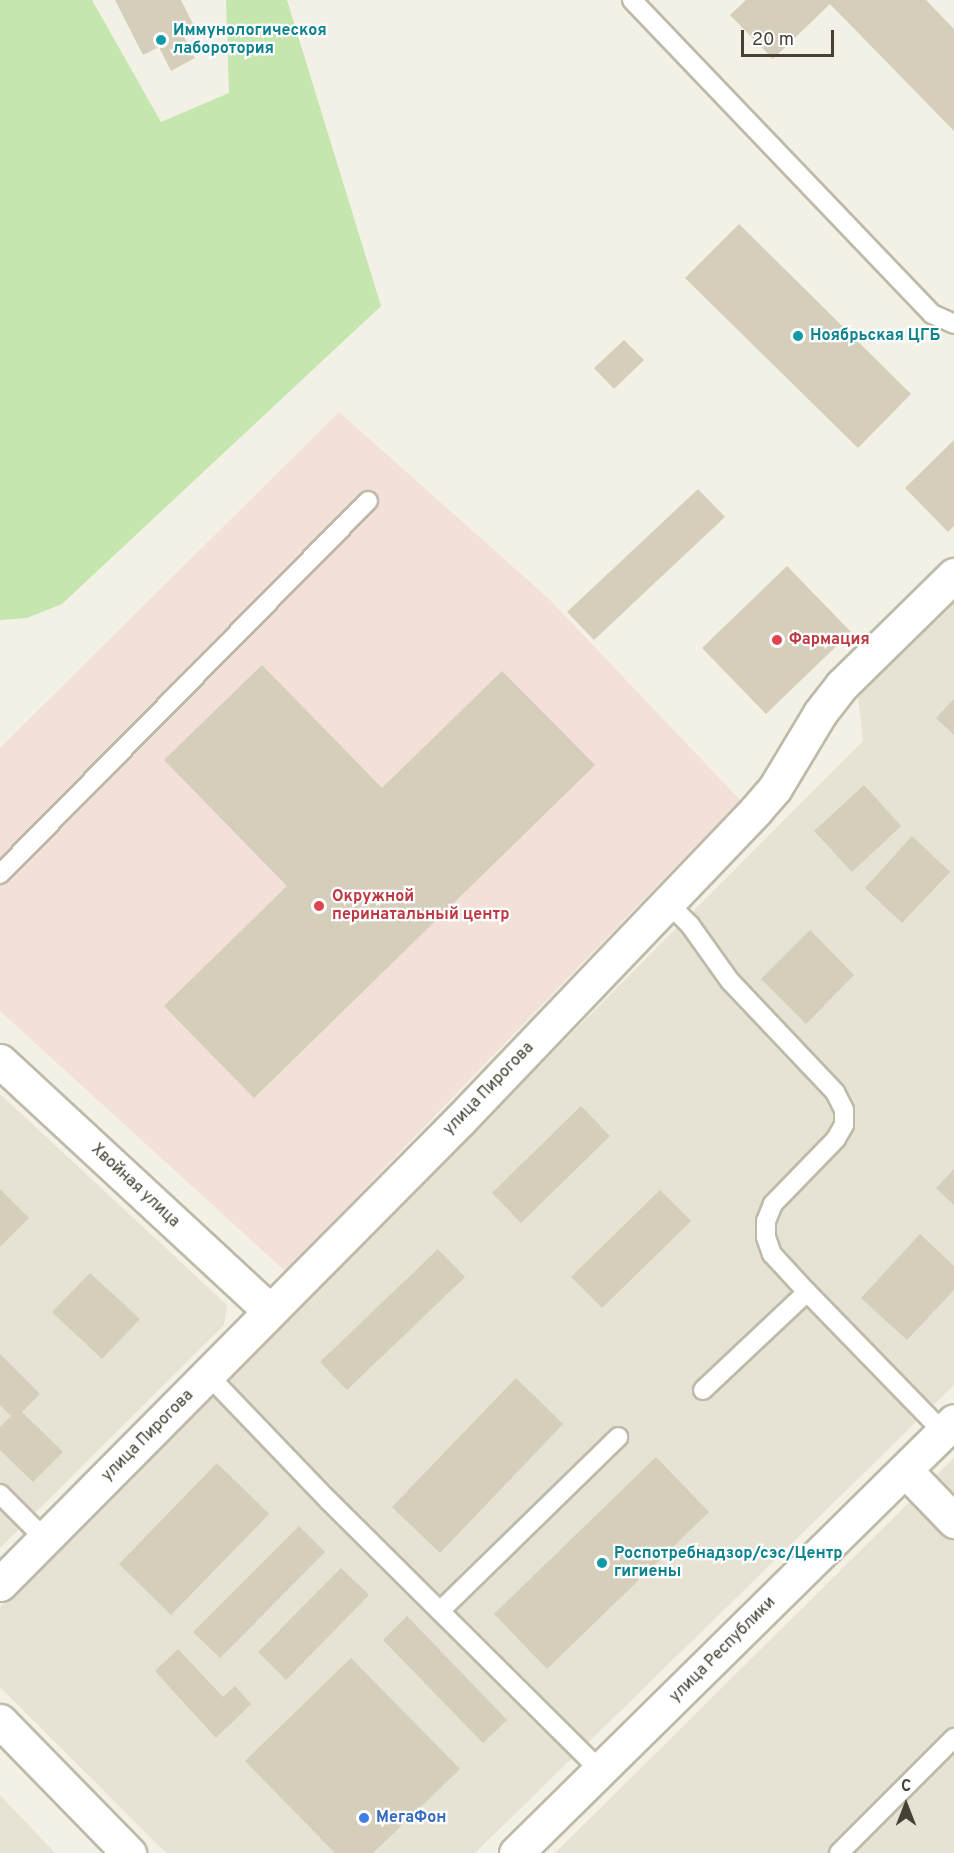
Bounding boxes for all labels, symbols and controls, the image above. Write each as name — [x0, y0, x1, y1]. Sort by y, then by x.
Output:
scale bar — [744, 18, 837, 56]
place label: Иммунологическоя лаборотория — [173, 21, 327, 59]
text: 20 m — [752, 29, 794, 52]
marker: Иммунологическоя лаборотория — [154, 33, 168, 47]
place label: Ноябрьская ЦГБ — [810, 326, 940, 346]
marker: Ноябрьская ЦГБ — [791, 329, 805, 343]
place label: Фармация — [789, 630, 870, 650]
marker: Фармация — [770, 633, 784, 647]
place label: Окружной перинатальный центр — [332, 887, 509, 925]
marker: Окружной перинатальный центр — [310, 897, 328, 915]
street label: улица Пирогова — [440, 1039, 538, 1139]
street label: Хвойная улица — [87, 1140, 183, 1232]
street label: улица Пирогова — [98, 1386, 198, 1486]
place label: Роспотребнадзор/сэс/Центр гигиены — [614, 1544, 843, 1582]
marker: Роспотребнадзор/сэс/Центр гигиены — [595, 1556, 609, 1570]
street label: улица Республики — [666, 1593, 780, 1707]
north arrow — [876, 1775, 936, 1835]
text: С — [901, 1777, 911, 1797]
place label: МегаФон — [376, 1808, 446, 1828]
marker: МегаФон — [357, 1811, 371, 1825]

